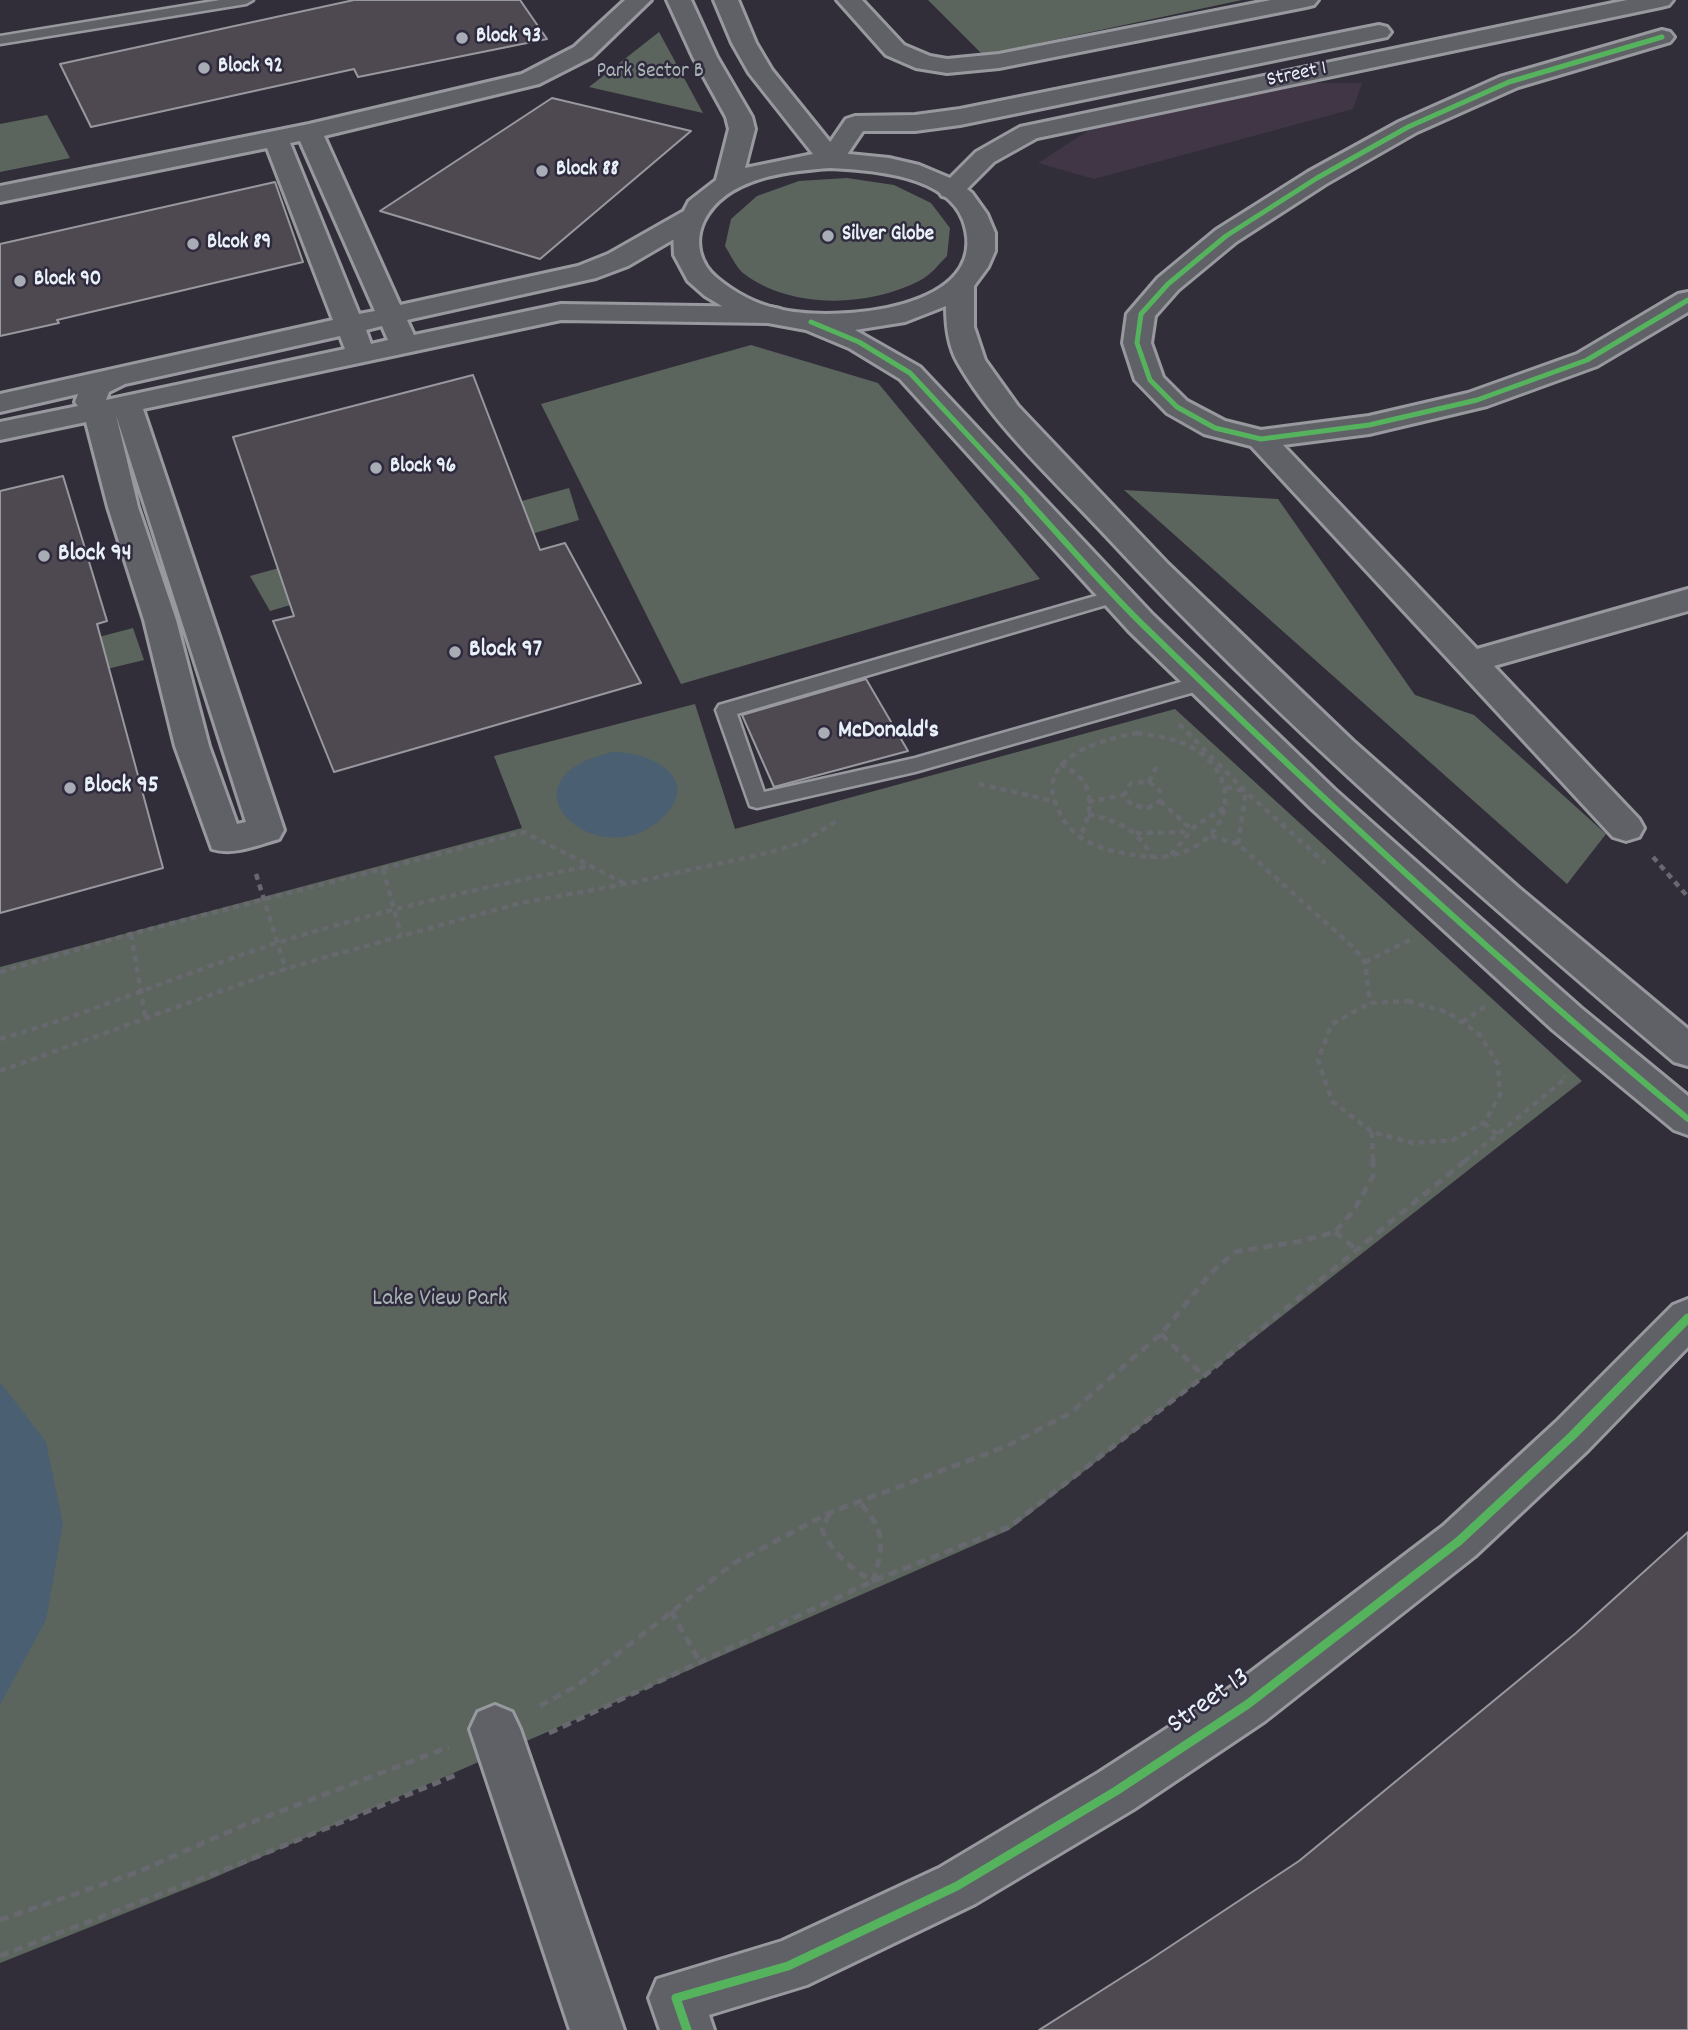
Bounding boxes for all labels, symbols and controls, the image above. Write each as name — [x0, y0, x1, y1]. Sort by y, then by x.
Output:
place label: Block 93 — [476, 25, 541, 51]
marker: Block 93 — [454, 30, 470, 46]
place label: Block 92 — [218, 55, 283, 81]
street label: Street 1 — [1265, 57, 1329, 95]
marker: Block 92 — [196, 60, 212, 76]
park label: Park Sector B — [596, 60, 704, 86]
place label: Block 88 — [556, 158, 619, 184]
marker: Block 88 — [534, 163, 550, 179]
place label: Silver Globe — [842, 223, 934, 249]
marker: Silver Globe — [820, 228, 836, 244]
place label: Blcok 89 — [207, 231, 271, 257]
marker: Blcok 89 — [185, 236, 201, 252]
place label: Block 90 — [34, 268, 101, 294]
marker: Block 90 — [12, 273, 28, 289]
place label: Block 96 — [390, 455, 456, 481]
marker: Block 96 — [368, 460, 384, 476]
place label: Block 94 — [58, 542, 132, 570]
marker: Block 94 — [36, 548, 52, 564]
place label: Block 97 — [469, 638, 542, 666]
marker: Block 97 — [447, 644, 463, 660]
place label: McDonald's — [838, 719, 939, 747]
marker: McDonald's — [816, 725, 832, 741]
place label: Block 95 — [84, 774, 159, 802]
marker: Block 95 — [62, 780, 78, 796]
park label: Lake View Park — [372, 1287, 508, 1315]
street label: Street 13 — [1162, 1663, 1258, 1743]

